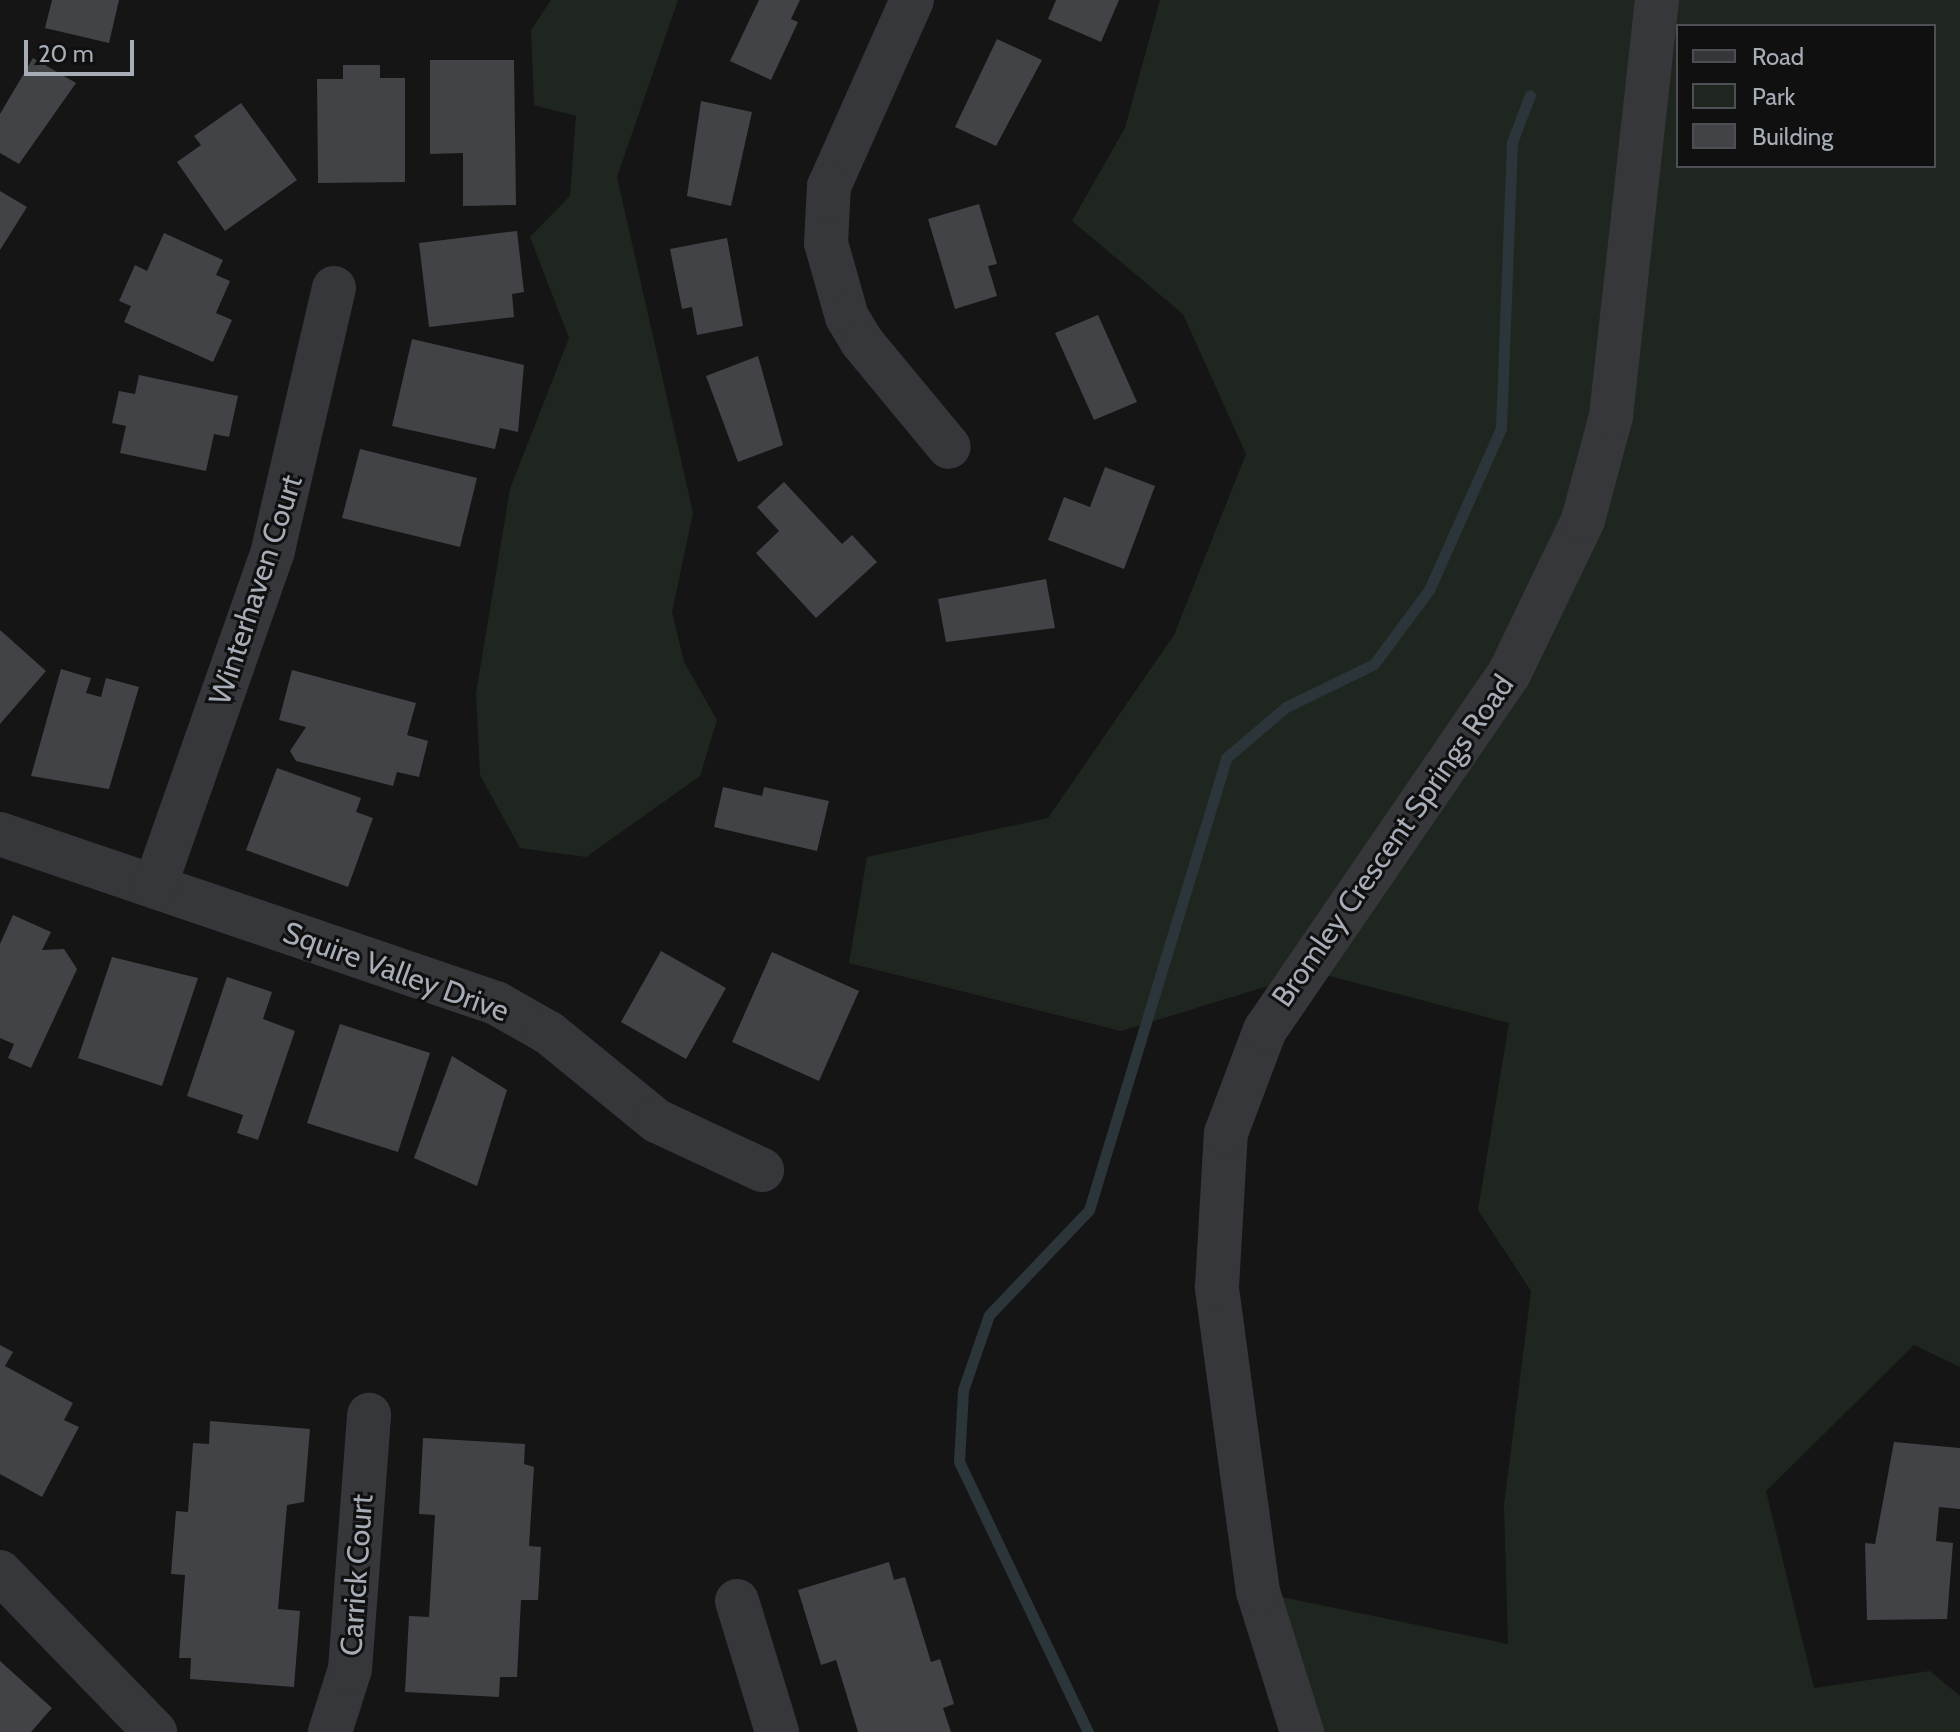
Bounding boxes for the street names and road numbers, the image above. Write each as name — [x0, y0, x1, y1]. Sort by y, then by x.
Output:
street label: Winterhaven Court — [202, 471, 310, 709]
street label: Bromley Crescent Springs Road — [1264, 668, 1522, 1014]
street label: Squire Valley Drive — [278, 914, 514, 1030]
street label: Carrick Court — [333, 1493, 381, 1657]

